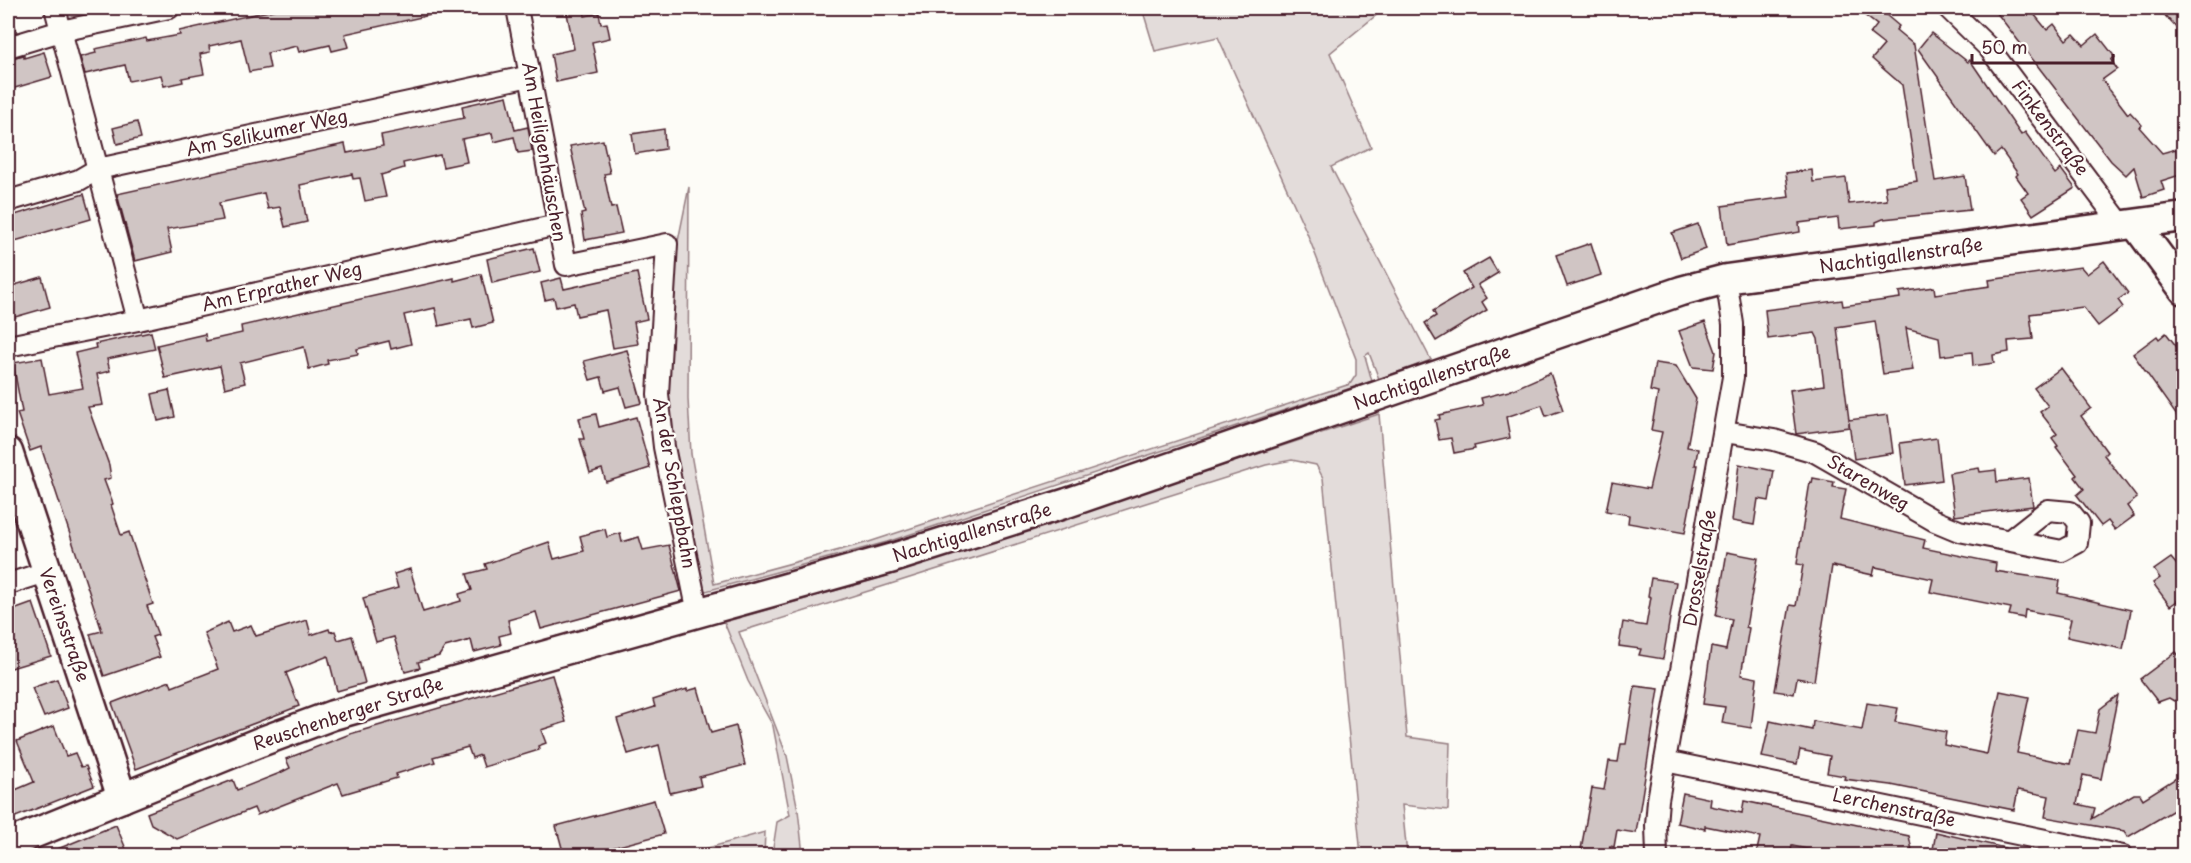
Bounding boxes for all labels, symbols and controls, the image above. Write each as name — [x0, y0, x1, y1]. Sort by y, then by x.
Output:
scale bar — [1972, 27, 2113, 65]
text: 50 m — [1981, 33, 2028, 60]
street label: Am Heiligenhäuschen — [516, 60, 575, 244]
street label: Finkenstraße — [2006, 73, 2096, 181]
street label: Am Selikumer Weg — [183, 101, 350, 162]
street label: Nachtigallenstraße — [1817, 230, 1984, 279]
street label: Am Erprather Weg — [199, 254, 364, 317]
street label: Nachtigallenstraße — [1349, 337, 1514, 416]
street label: An der Schleppbahn — [647, 395, 704, 570]
street label: Starenweg — [1822, 447, 1915, 516]
street label: Nachtigallenstraße — [889, 495, 1054, 569]
street label: Drosselstraße — [1675, 507, 1722, 628]
street label: Vereinsstraße — [33, 564, 98, 685]
street label: Reuschenberger Straße — [249, 669, 446, 756]
street label: Lerchenstraße — [1830, 780, 1958, 833]

